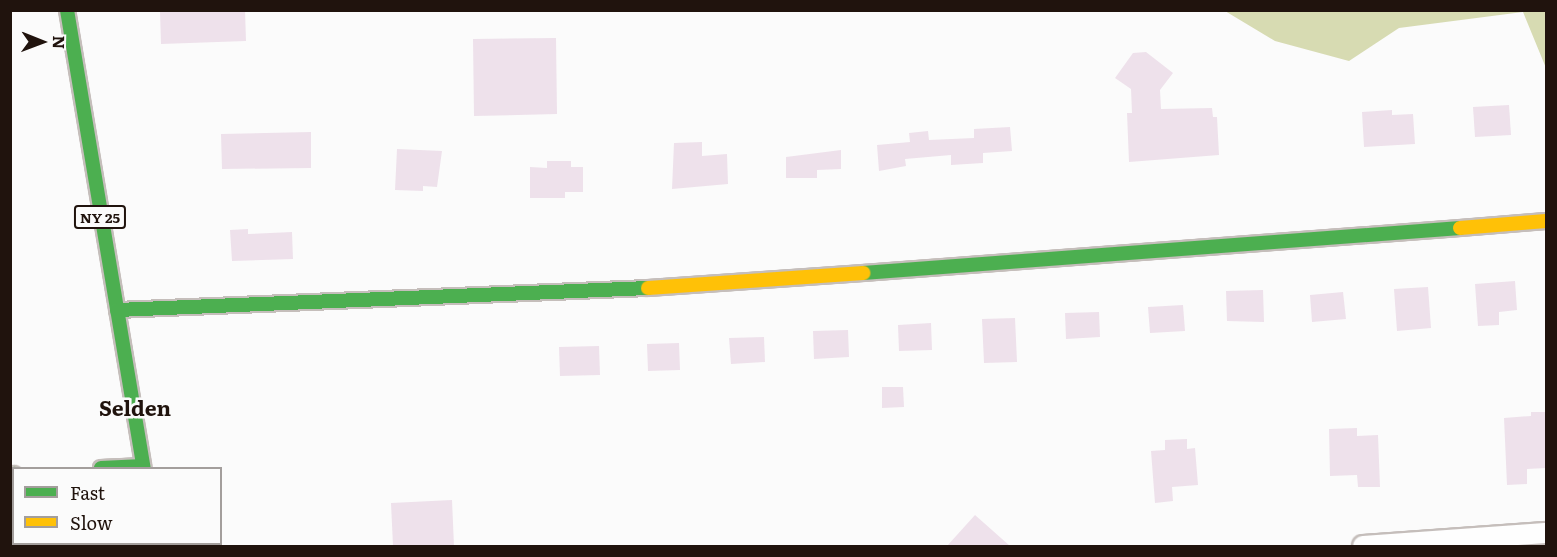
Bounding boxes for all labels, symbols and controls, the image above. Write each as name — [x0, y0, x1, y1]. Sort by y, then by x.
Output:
north arrow — [12, 12, 72, 72]
text: N — [48, 35, 72, 49]
road number: NY 25 — [73, 206, 127, 228]
district label: Selden — [99, 394, 171, 420]
legend — [12, 467, 222, 545]
text: Fast — [70, 479, 105, 506]
text: Slow — [70, 509, 112, 536]

